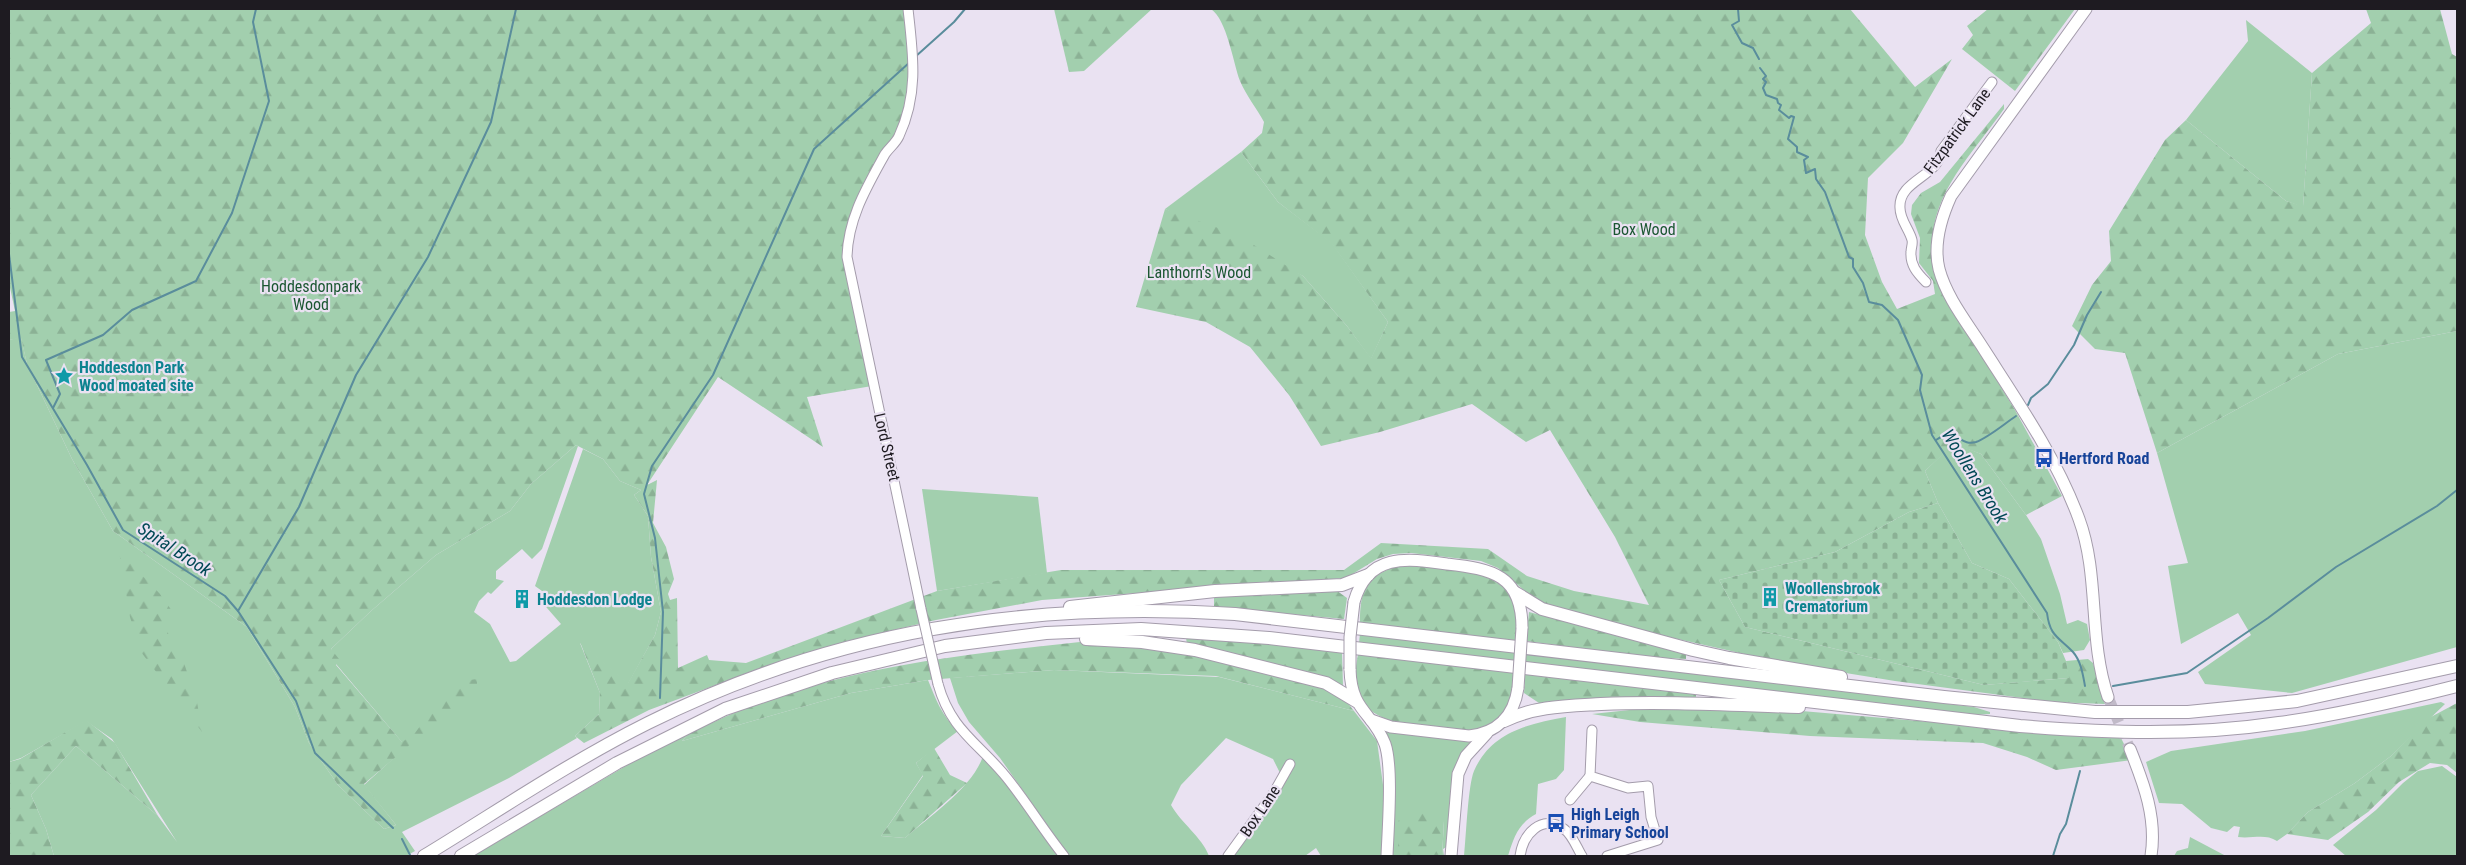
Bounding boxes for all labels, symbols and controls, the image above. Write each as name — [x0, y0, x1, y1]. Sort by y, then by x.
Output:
street label: Fitzpatrick Lane — [1920, 85, 1994, 177]
park label: Box Wood — [1612, 220, 1676, 239]
park label: Lanthorn's Wood — [1147, 263, 1251, 282]
park label: Hoddesdonpark Wood — [261, 277, 362, 314]
place label: Hoddesdon Park Wood moated site — [79, 358, 194, 395]
place icon: Hoddesdon Park Wood moated site — [53, 365, 75, 387]
street label: Lord Street — [870, 411, 904, 483]
water label: Woollens Brook — [1938, 425, 2013, 528]
bus stop icon: Hertford Road — [2033, 447, 2055, 469]
place label: Hertford Road — [2059, 449, 2149, 468]
water label: Spital Brook — [134, 517, 217, 581]
place label: Woollensbrook Crematorium — [1785, 579, 1880, 616]
building icon: Woollensbrook Crematorium — [1759, 586, 1781, 608]
building icon: Hoddesdon Lodge — [511, 588, 533, 610]
place label: Hoddesdon Lodge — [537, 590, 653, 609]
street label: Box Lane — [1236, 782, 1284, 840]
place label: High Leigh Primary School — [1571, 805, 1669, 842]
bus stop icon: High Leigh Primary School — [1545, 812, 1567, 834]

